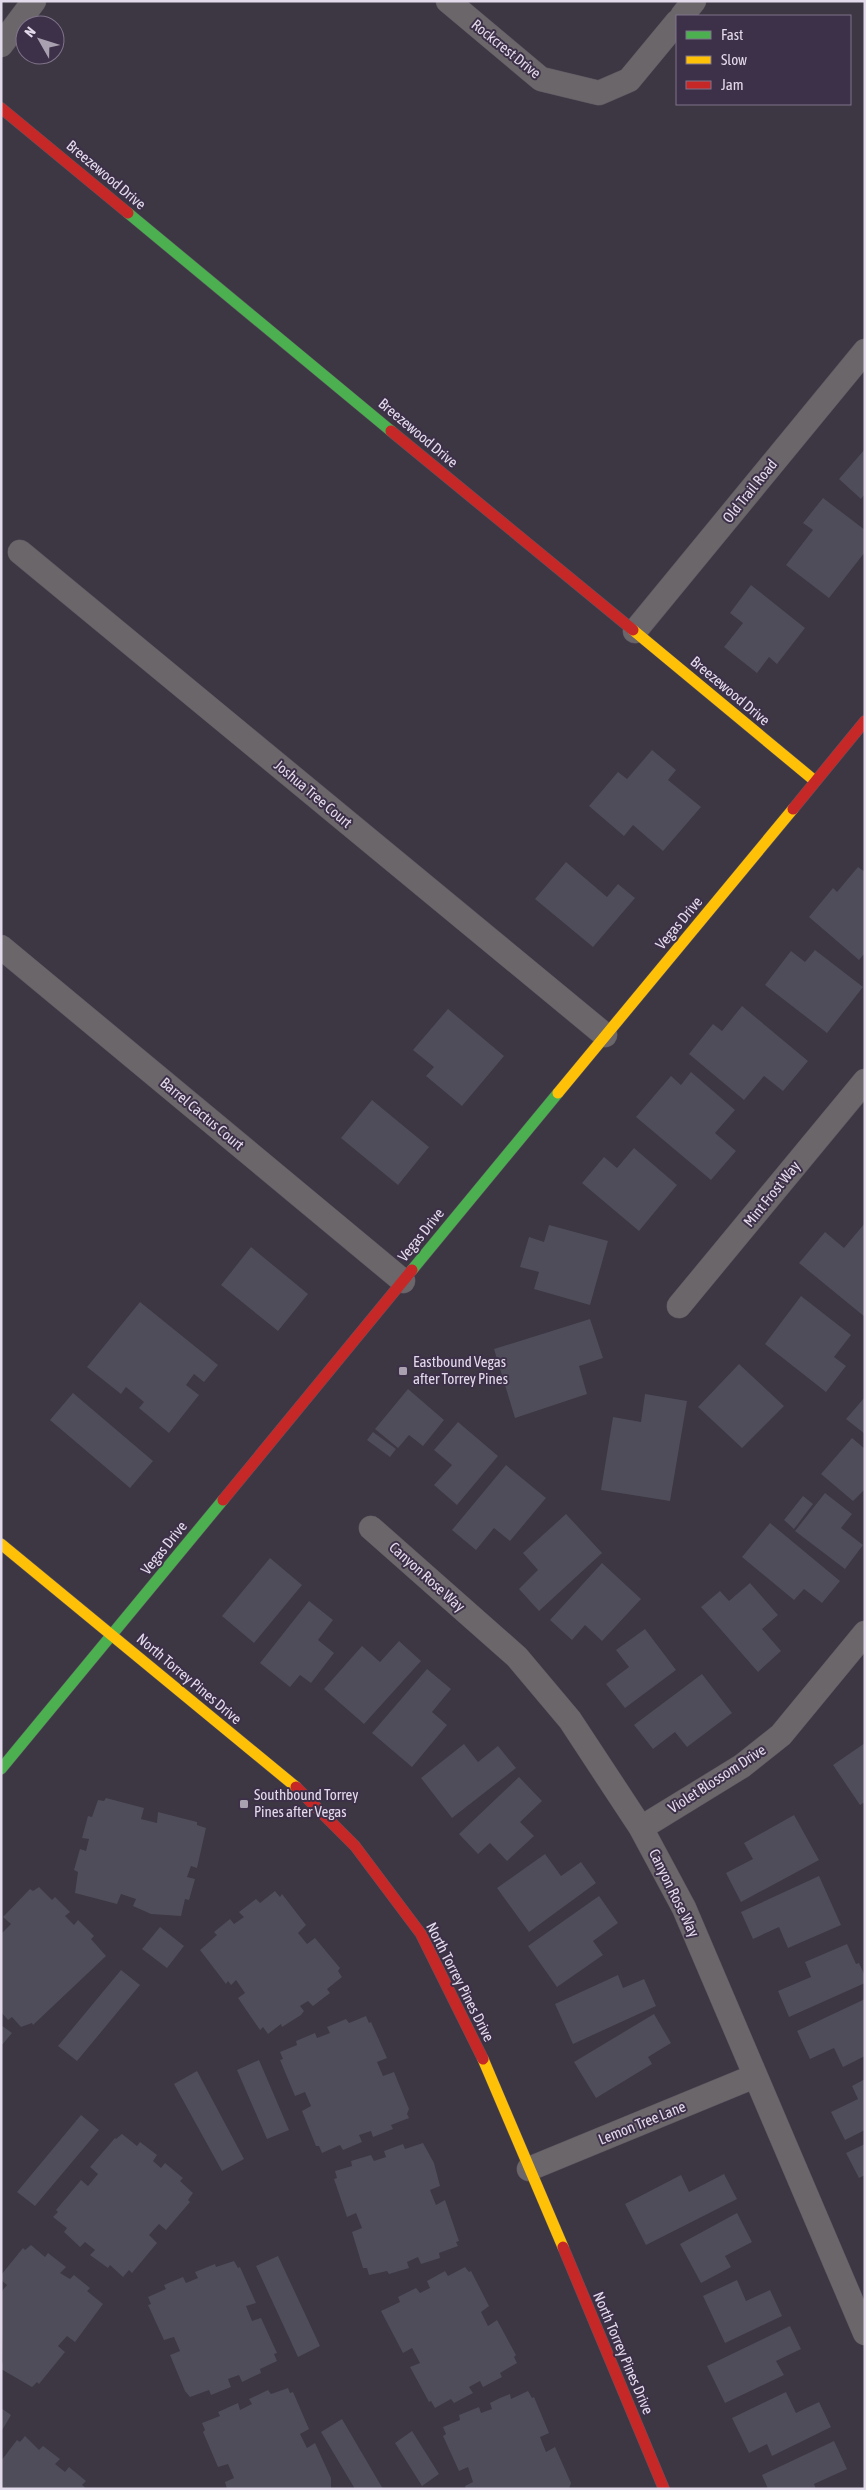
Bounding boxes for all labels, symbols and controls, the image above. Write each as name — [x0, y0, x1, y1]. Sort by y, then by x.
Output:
north arrow — [15, 15, 65, 65]
legend — [676, 15, 851, 105]
street label: Rockcrest Drive — [468, 16, 544, 82]
text: N — [21, 24, 39, 40]
text: Fast — [721, 26, 743, 43]
text: Slow — [721, 51, 747, 68]
text: Jam — [721, 76, 744, 93]
street label: Breezewood Drive — [63, 137, 150, 213]
street label: Breezewood Drive — [375, 395, 462, 471]
street label: Old Trail Road — [719, 456, 780, 526]
street label: Breezewood Drive — [687, 653, 774, 729]
street label: Joshua Tree Court — [271, 756, 356, 831]
street label: Vegas Drive — [652, 893, 706, 952]
street label: Barrel Cactus Court — [157, 1074, 247, 1153]
street label: Mint Frost Way — [740, 1157, 803, 1230]
street label: Vegas Drive — [394, 1205, 447, 1265]
place label: Eastbound Vegas after Torrey Pines — [413, 1353, 508, 1387]
marker: Eastbound Vegas after Torrey Pines — [397, 1365, 409, 1377]
street label: Vegas Drive — [137, 1518, 190, 1578]
street label: Canyon Rose Way — [386, 1538, 469, 1615]
street label: North Torrey Pines Drive — [134, 1630, 245, 1727]
street label: Violet Blossom Drive — [665, 1741, 769, 1816]
place label: Southbound Torrey Pines after Vegas — [254, 1786, 358, 1820]
marker: Southbound Torrey Pines after Vegas — [238, 1798, 250, 1810]
street label: Canyon Rose Way — [646, 1846, 703, 1940]
street label: North Torrey Pines Drive — [423, 1919, 498, 2044]
street label: Lemon Tree Lane — [596, 2097, 688, 2148]
street label: North Torrey Pines Drive — [590, 2289, 657, 2417]

